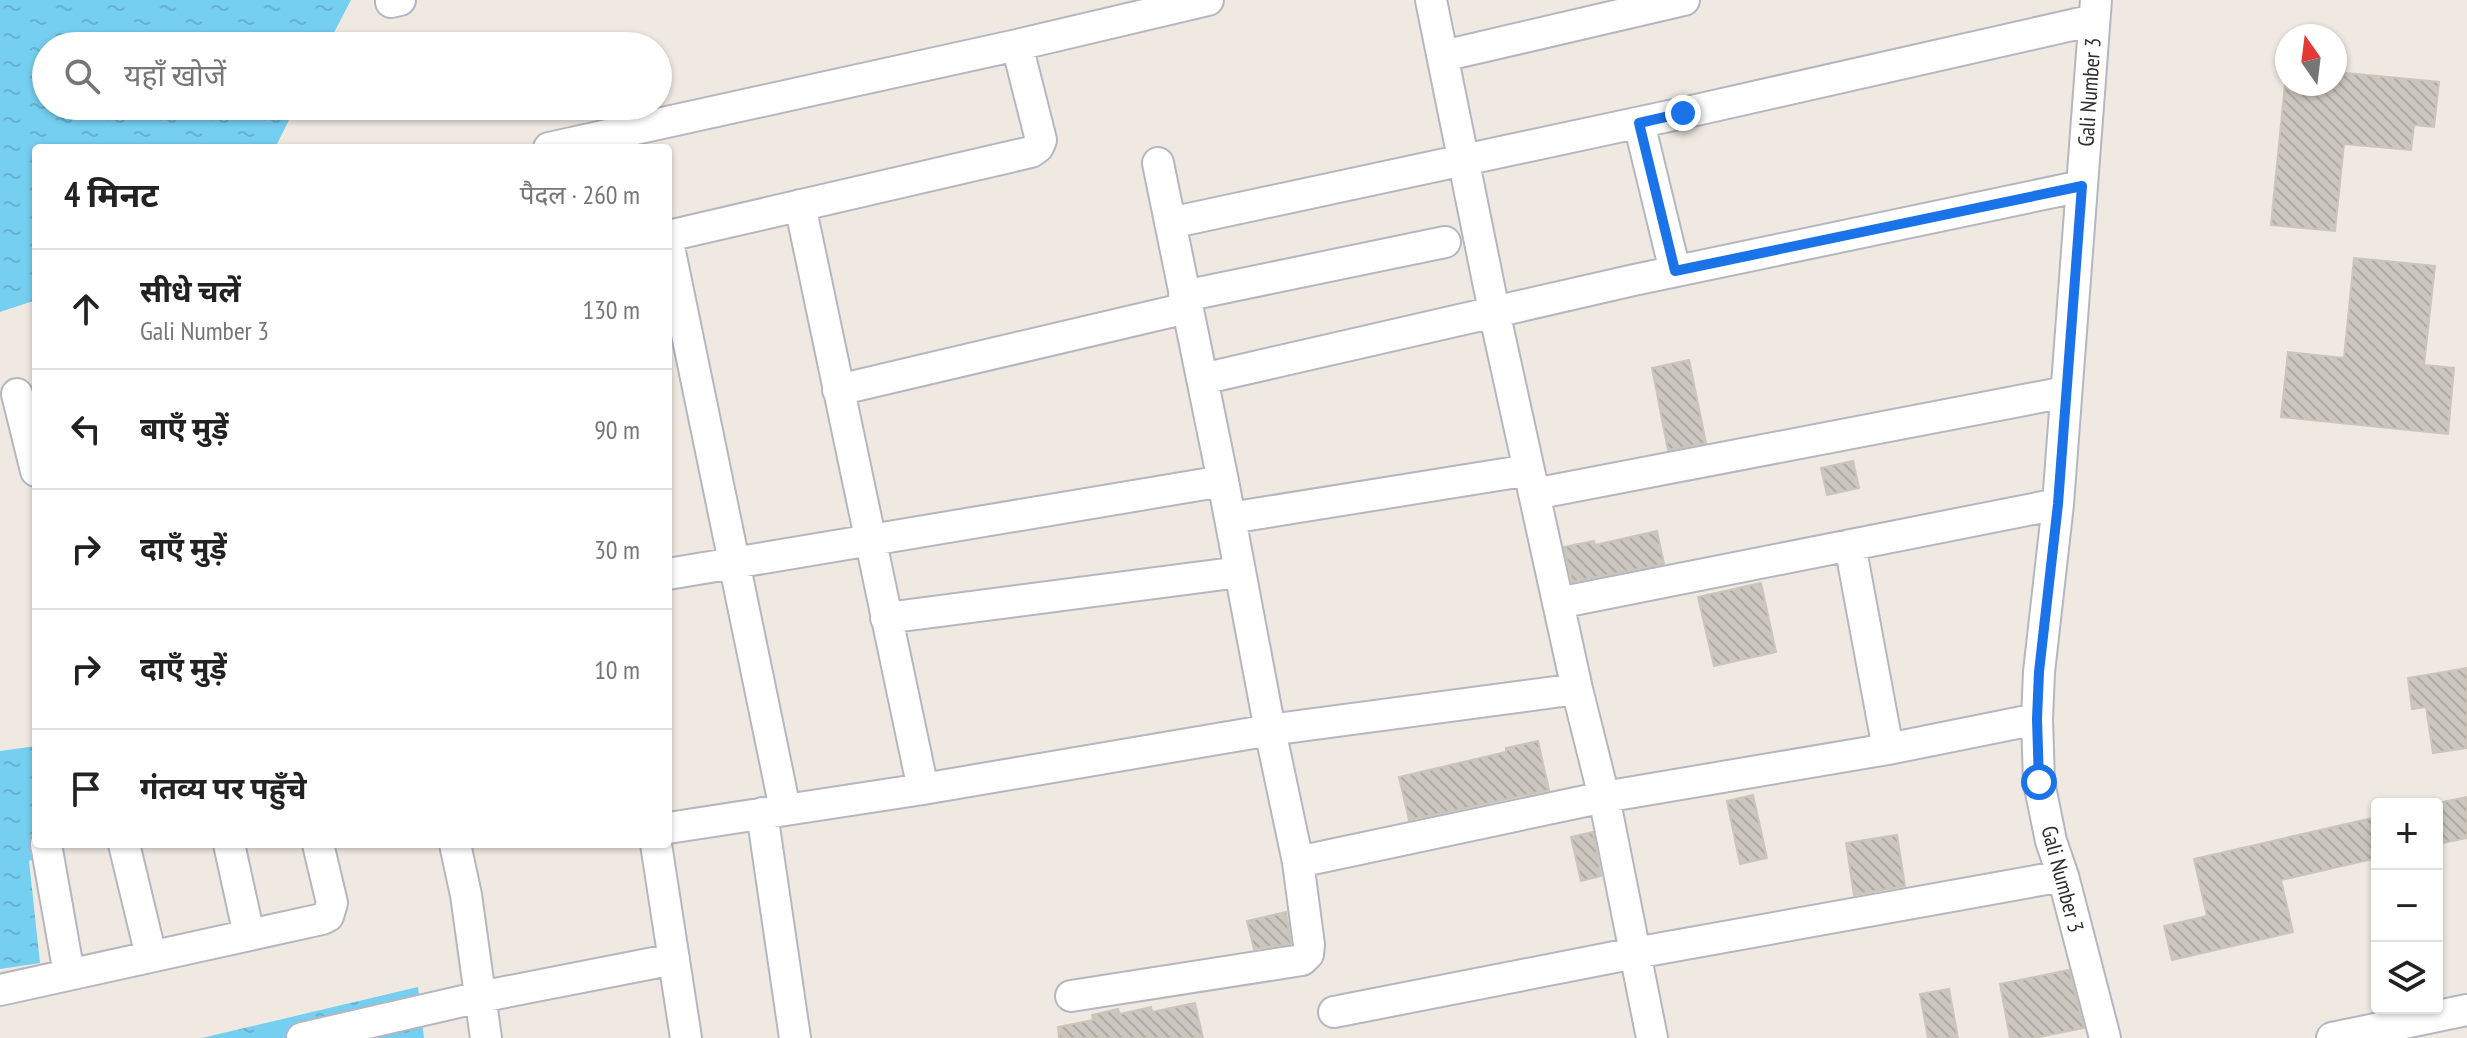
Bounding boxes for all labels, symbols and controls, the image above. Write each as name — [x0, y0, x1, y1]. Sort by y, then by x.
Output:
north arrow — [2275, 24, 2347, 96]
search box — [32, 32, 672, 120]
street label: Gali Number 3 — [2071, 37, 2107, 147]
icon: search — [60, 54, 104, 98]
text: यहाँ खोजें — [124, 55, 226, 94]
route end — [1665, 95, 1701, 131]
text: 4 मिनट — [64, 172, 159, 216]
text: पैदल · 260 m — [520, 178, 640, 211]
text: सीधे चलें — [140, 271, 241, 310]
icon: ahead — [64, 287, 108, 331]
text: 130 m — [582, 293, 640, 326]
text: Gali Number 3 — [140, 314, 269, 347]
icon: left — [64, 407, 108, 451]
text: बाएँ मुड़ें — [140, 408, 228, 447]
text: 90 m — [594, 413, 640, 446]
icon: right — [64, 527, 108, 571]
text: दाएँ मुड़ें — [140, 528, 227, 567]
text: 30 m — [594, 533, 640, 566]
icon: right — [64, 647, 108, 691]
text: दाएँ मुड़ें — [140, 648, 227, 687]
text: 10 m — [594, 653, 640, 686]
route start — [2021, 764, 2057, 800]
icon: arrive — [64, 767, 108, 811]
text: गंतव्य पर पहुँचे — [140, 768, 307, 807]
map controls — [2371, 798, 2443, 1014]
button: + — [2371, 798, 2443, 870]
street label: Gali Number 3 — [2035, 823, 2091, 935]
button: − — [2371, 870, 2443, 942]
button: layers — [2371, 942, 2443, 1014]

